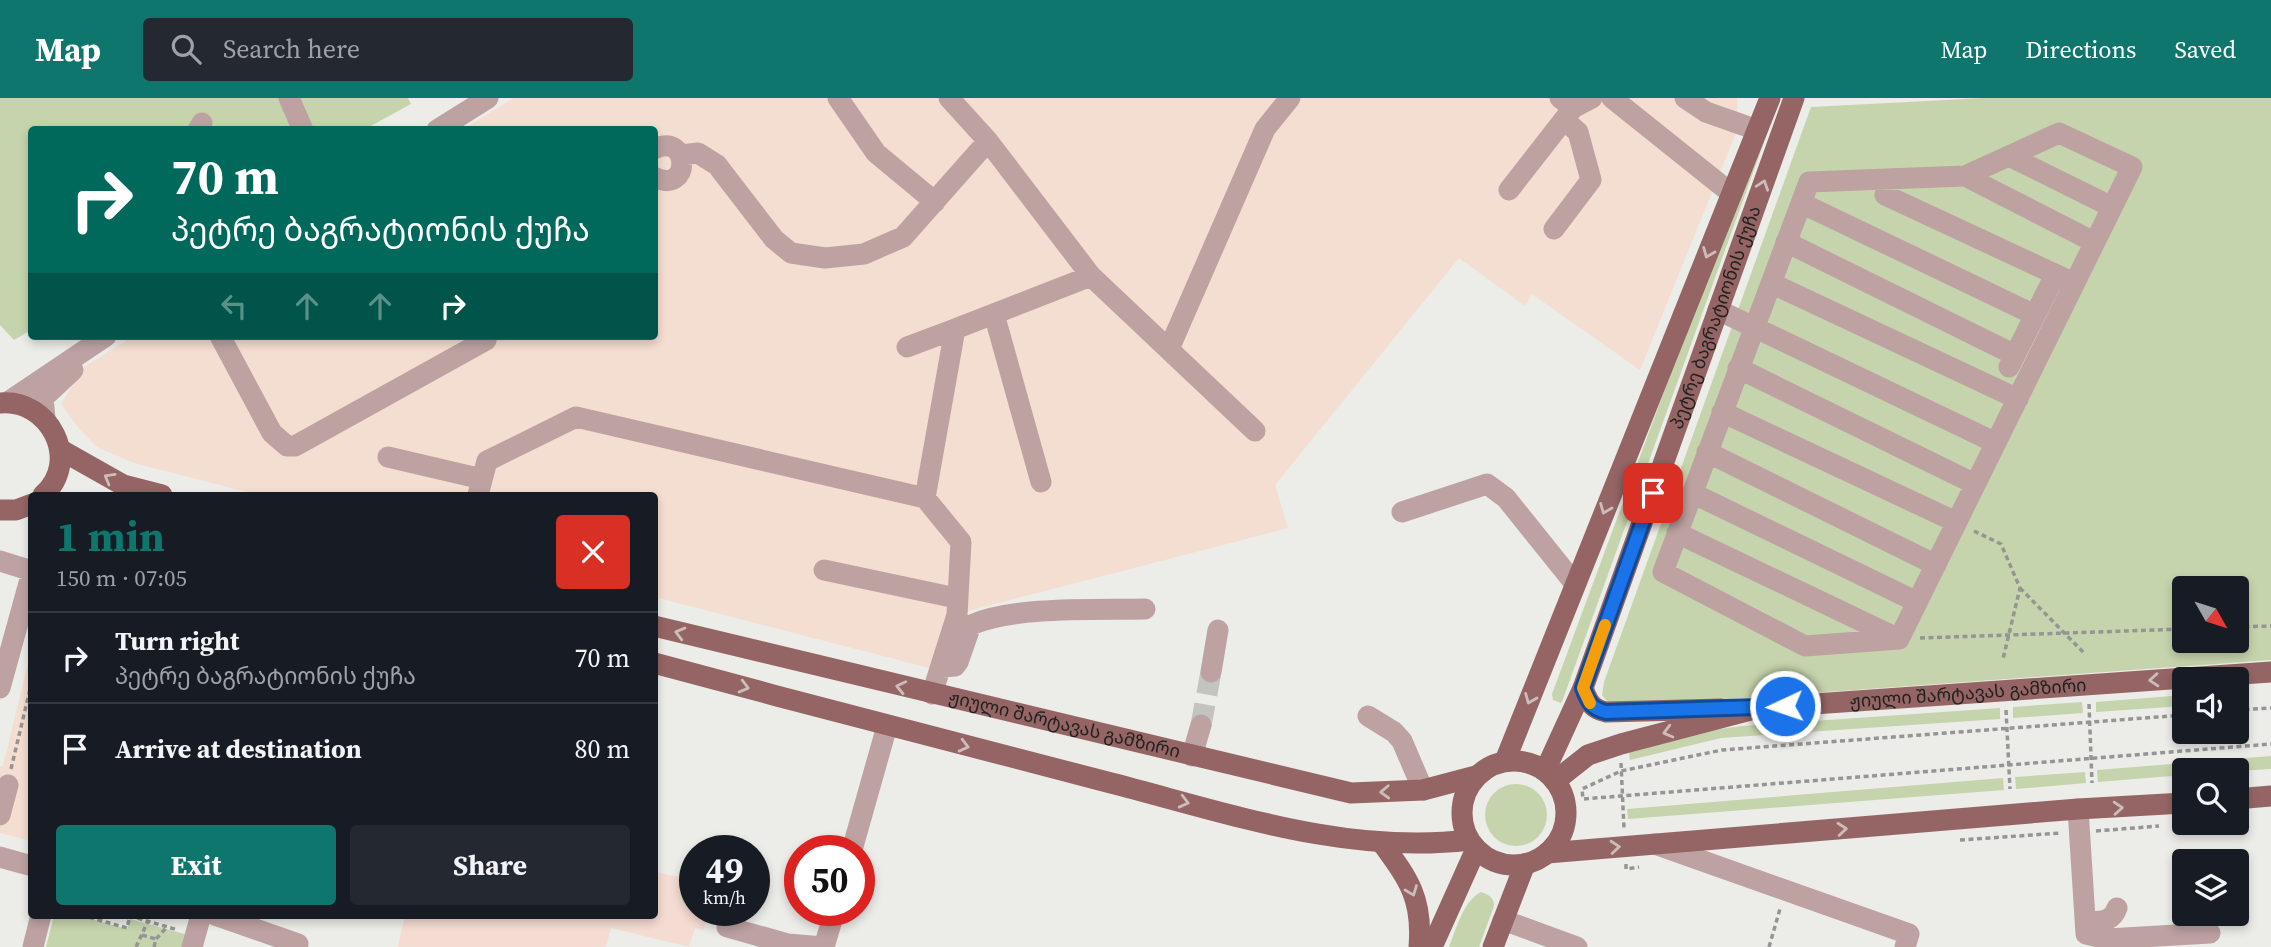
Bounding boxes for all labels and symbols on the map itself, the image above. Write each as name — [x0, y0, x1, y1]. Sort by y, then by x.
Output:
one-way arrow — [1755, 180, 1769, 192]
street label: პეტრე ბაგრატიონის ქუჩა — [1664, 202, 1767, 432]
one-way arrow — [1703, 246, 1717, 258]
pin — [1623, 463, 1683, 523]
one-way arrow — [104, 473, 117, 486]
one-way arrow — [1599, 502, 1613, 514]
north arrow — [2172, 576, 2249, 653]
one-way arrow — [674, 627, 686, 641]
position arrow — [1748, 669, 1822, 743]
street label: ჟიული შარტავას გამზირი — [1849, 672, 2087, 714]
one-way arrow — [2148, 672, 2159, 687]
one-way arrow — [738, 679, 750, 694]
one-way arrow — [895, 680, 907, 695]
street label: ჟიული შარტავას გამზირი — [946, 684, 1183, 764]
one-way arrow — [1524, 692, 1538, 705]
one-way arrow — [1662, 723, 1674, 738]
one-way arrow — [958, 738, 970, 752]
one-way arrow — [1380, 784, 1391, 799]
one-way arrow — [1178, 794, 1190, 808]
one-way arrow — [2112, 801, 2123, 816]
one-way arrow — [1837, 822, 1848, 837]
speed limit sign: 50 — [784, 835, 875, 926]
one-way arrow — [1610, 840, 1621, 855]
one-way arrow — [1403, 884, 1417, 896]

